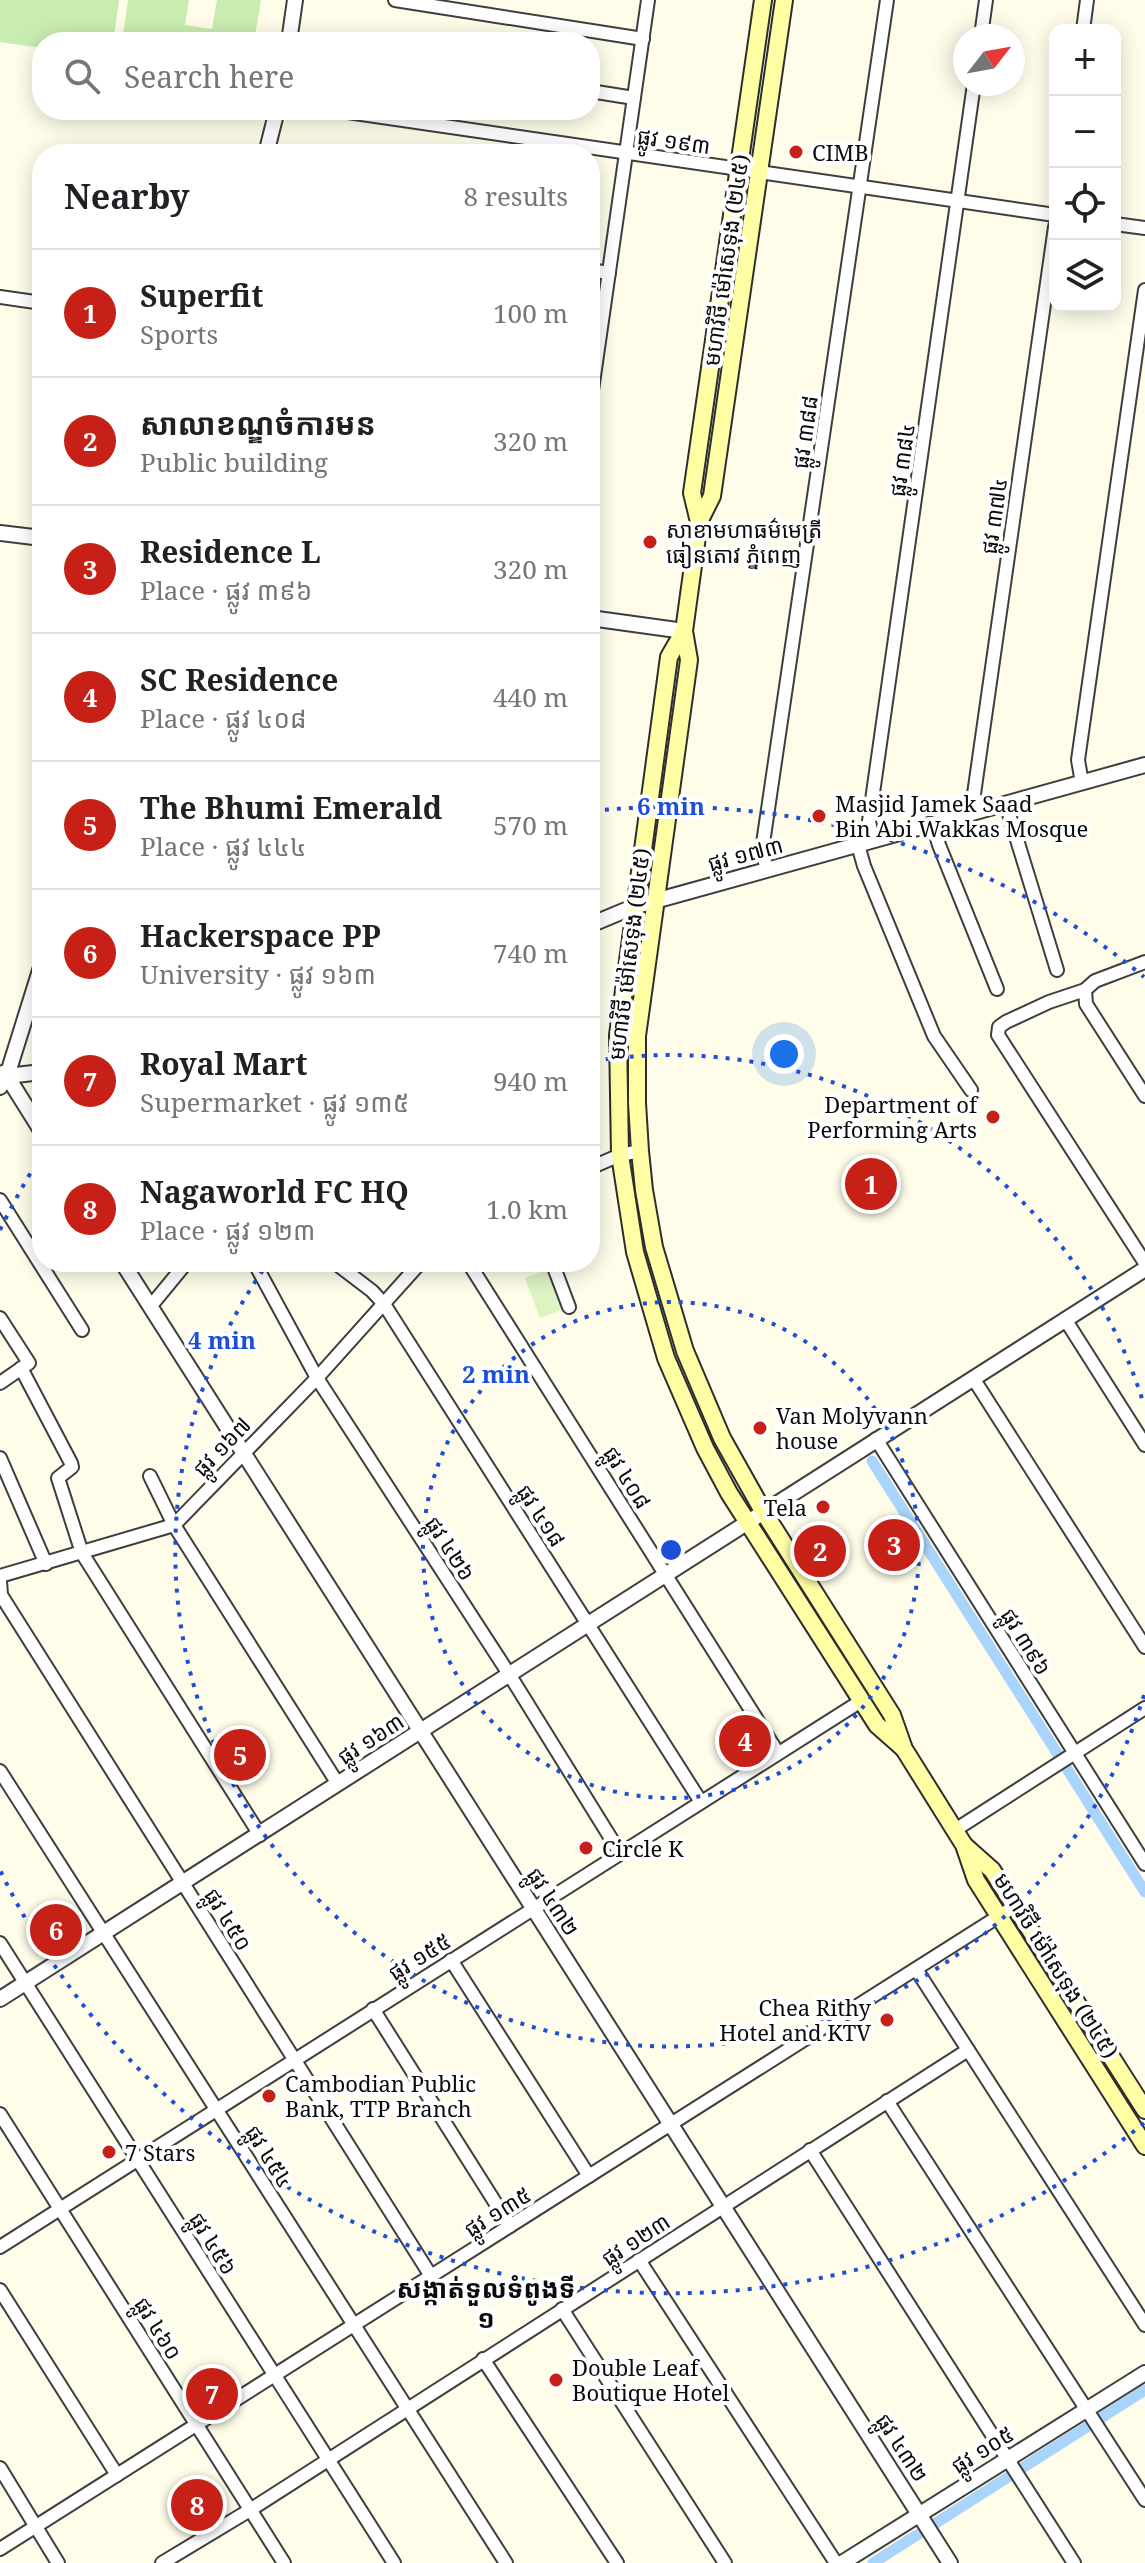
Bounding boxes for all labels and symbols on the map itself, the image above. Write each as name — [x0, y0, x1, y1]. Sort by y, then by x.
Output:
north arrow — [953, 24, 1025, 96]
street label: ផ្លូវ ១៩៣ — [634, 120, 713, 166]
place label: CIMB — [812, 137, 869, 167]
marker: CIMB — [787, 143, 805, 161]
street label: មហាវិថី ម៉ៅសេទុង (២៤៥) — [695, 152, 755, 368]
street label: ផ្លូវ ៣៨៨ — [784, 393, 830, 472]
street label: ផ្លូវ ៣៨៤ — [881, 421, 927, 500]
street label: ផ្លូវ ៣៧៤ — [973, 476, 1020, 557]
place label: សាខាមហាធម៌មេត្រី ធៀនតោវ ភ្នំពេញ — [666, 514, 822, 570]
marker: សាខាមហាធម៌មេត្រី ធៀនតោវ ភ្នំពេញ — [641, 533, 659, 551]
place label: Masjid Jamek Saad Bin Abi Wakkas Mosque — [835, 788, 1088, 843]
text: 6 min — [637, 789, 705, 822]
marker: Masjid Jamek Saad Bin Abi Wakkas Mosque — [810, 807, 828, 825]
street label: ផ្លូវ ១៧៣ — [704, 829, 788, 884]
street label: មហាវិថី ម៉ៅសេទុង (២៤៥) — [600, 846, 656, 1062]
your location — [764, 1034, 804, 1074]
place label: Department of Performing Arts — [807, 1089, 979, 1144]
marker: Department of Performing Arts — [984, 1108, 1002, 1126]
pin: 1 — [845, 1154, 897, 1214]
text: 4 min — [188, 1323, 256, 1356]
text: 2 min — [462, 1357, 530, 1390]
place label: Van Molyvann house — [776, 1400, 928, 1455]
street label: ផ្លូវ ១៦៧ — [185, 1410, 261, 1487]
marker: Van Molyvann house — [751, 1419, 769, 1437]
street label: ផ្លូវ ៤០៨ — [592, 1440, 659, 1518]
street label: ផ្លូវ ៤១៨ — [505, 1478, 573, 1556]
place label: Tela — [764, 1492, 807, 1522]
marker: Tela — [814, 1498, 832, 1516]
street label: ផ្លូវ ៤២៦ — [414, 1510, 483, 1590]
pin: 3 — [868, 1515, 920, 1575]
pin: 2 — [794, 1521, 846, 1581]
centre of rings — [657, 1536, 685, 1564]
street label: ផ្លូវ ៣៩៦ — [989, 1602, 1059, 1684]
street label: ផ្លូវ ១៦៣ — [331, 1705, 413, 1776]
pin: 4 — [719, 1711, 771, 1771]
pin: 5 — [214, 1725, 266, 1785]
place label: Circle K — [602, 1833, 684, 1863]
marker: Circle K — [577, 1839, 595, 1857]
street label: ផ្លូវ ៤៣២ — [515, 1861, 587, 1945]
street label: មហាវិថី ម៉ៅសេទុង (២៤៥) — [987, 1866, 1126, 2064]
street label: ផ្លូវ ៤៥០ — [193, 1882, 260, 1960]
pin: 6 — [30, 1900, 82, 1960]
street label: ផ្លូវ ១៥៥ — [382, 1925, 460, 1992]
place label: Chea Rithy Hotel and KTV — [719, 1992, 872, 2047]
marker: Chea Rithy Hotel and KTV — [878, 2011, 896, 2029]
place label: Cambodian Public Bank, TTP Branch — [285, 2068, 476, 2123]
marker: Cambodian Public Bank, TTP Branch — [260, 2087, 278, 2105]
street label: ផ្លូវ ៤៥៤ — [234, 2119, 301, 2197]
place label: 7 Stars — [125, 2137, 195, 2167]
marker: 7 Stars — [100, 2143, 118, 2161]
street label: ផ្លូវ ១៣៥ — [458, 2179, 540, 2249]
street label: ផ្លូវ ៤៥៦ — [178, 2206, 245, 2284]
street label: ផ្លូវ ១២៣ — [595, 2206, 679, 2278]
district label: សង្កាត់ទួលទំពូងទី ១ — [397, 2270, 575, 2336]
street label: ផ្លូវ ៤៦០ — [123, 2291, 190, 2369]
place label: Double Leaf Boutique Hotel — [572, 2352, 729, 2407]
pin: 7 — [186, 2364, 238, 2424]
marker: Double Leaf Boutique Hotel — [547, 2371, 565, 2389]
street label: ផ្លូវ ៤៣២ — [864, 2407, 936, 2491]
street label: ផ្លូវ ១០៥ — [945, 2418, 1023, 2485]
pin: 8 — [171, 2475, 223, 2535]

